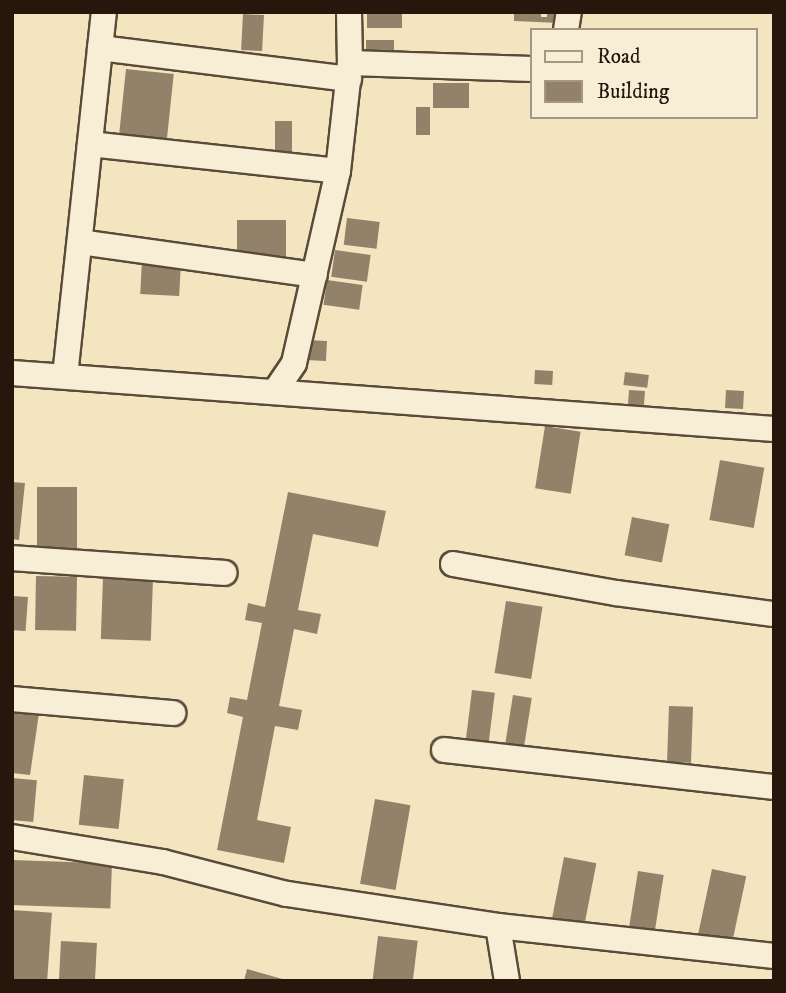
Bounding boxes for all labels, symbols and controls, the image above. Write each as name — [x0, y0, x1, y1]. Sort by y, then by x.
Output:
legend — [530, 28, 758, 119]
text: Road — [597, 44, 641, 70]
text: Building — [597, 79, 669, 105]

